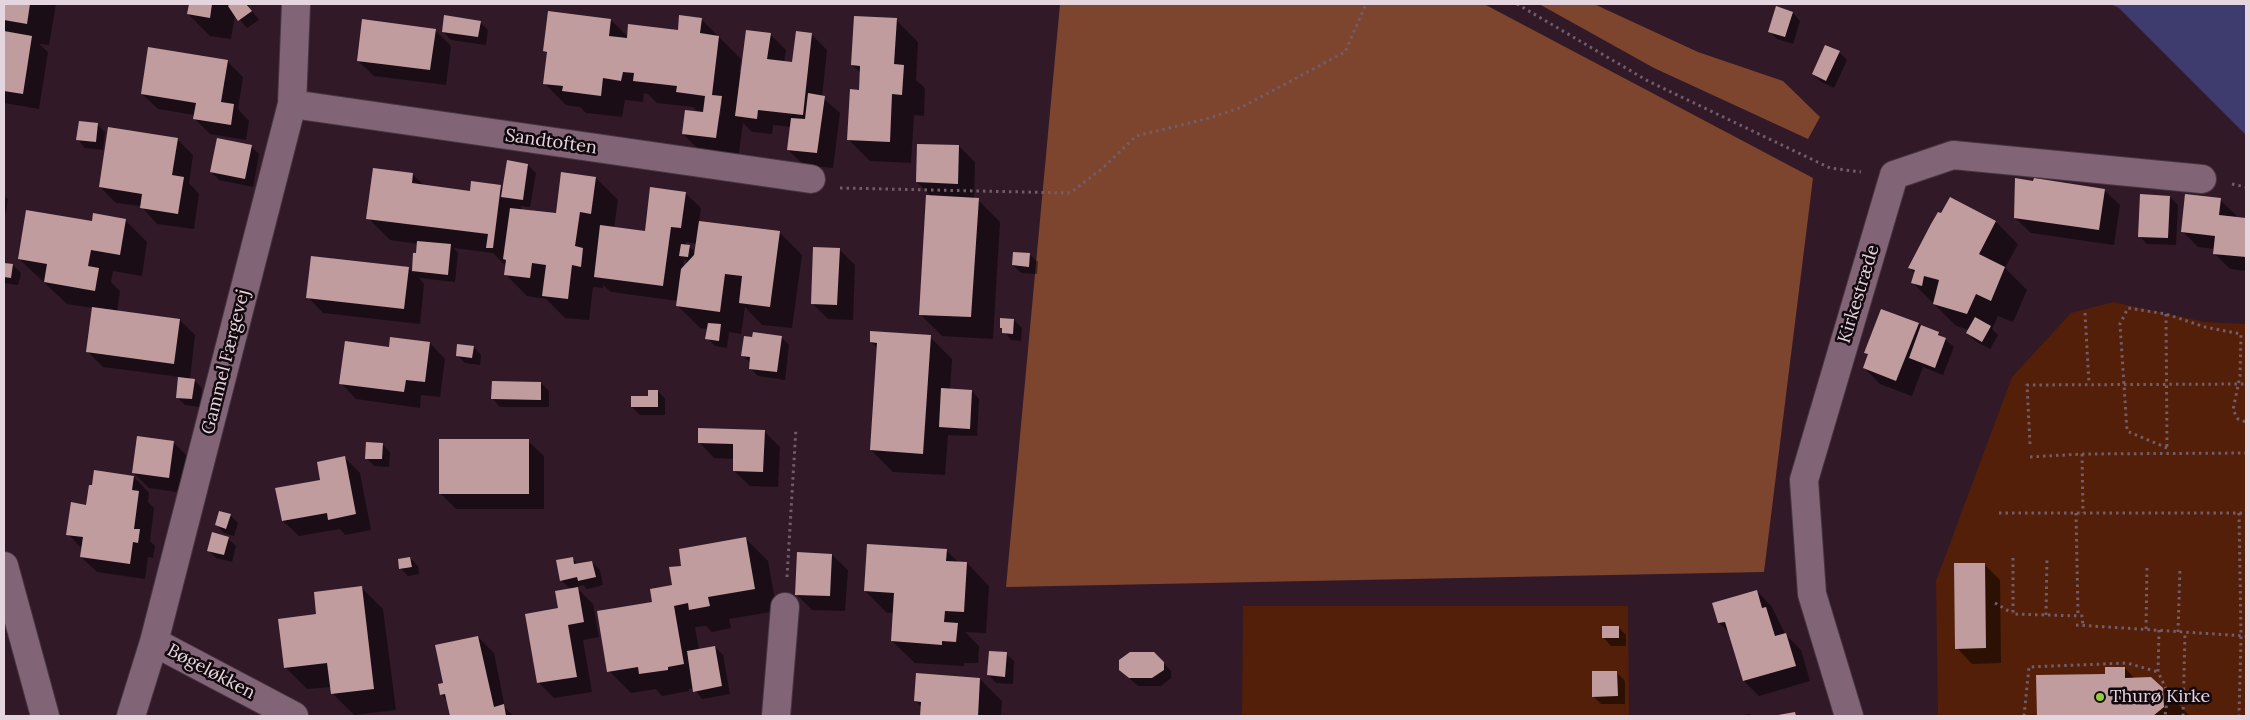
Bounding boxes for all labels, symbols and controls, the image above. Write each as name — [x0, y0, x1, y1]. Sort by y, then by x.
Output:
street label: Sandtoften — [504, 125, 598, 159]
street label: Kirkestræde — [1834, 242, 1884, 346]
street label: Gammel Færgevej — [198, 287, 254, 437]
street label: Bøgeløkken — [163, 640, 259, 704]
place label: Thurø Kirke — [2110, 686, 2210, 708]
marker: Thurø Kirke — [2094, 691, 2106, 703]

